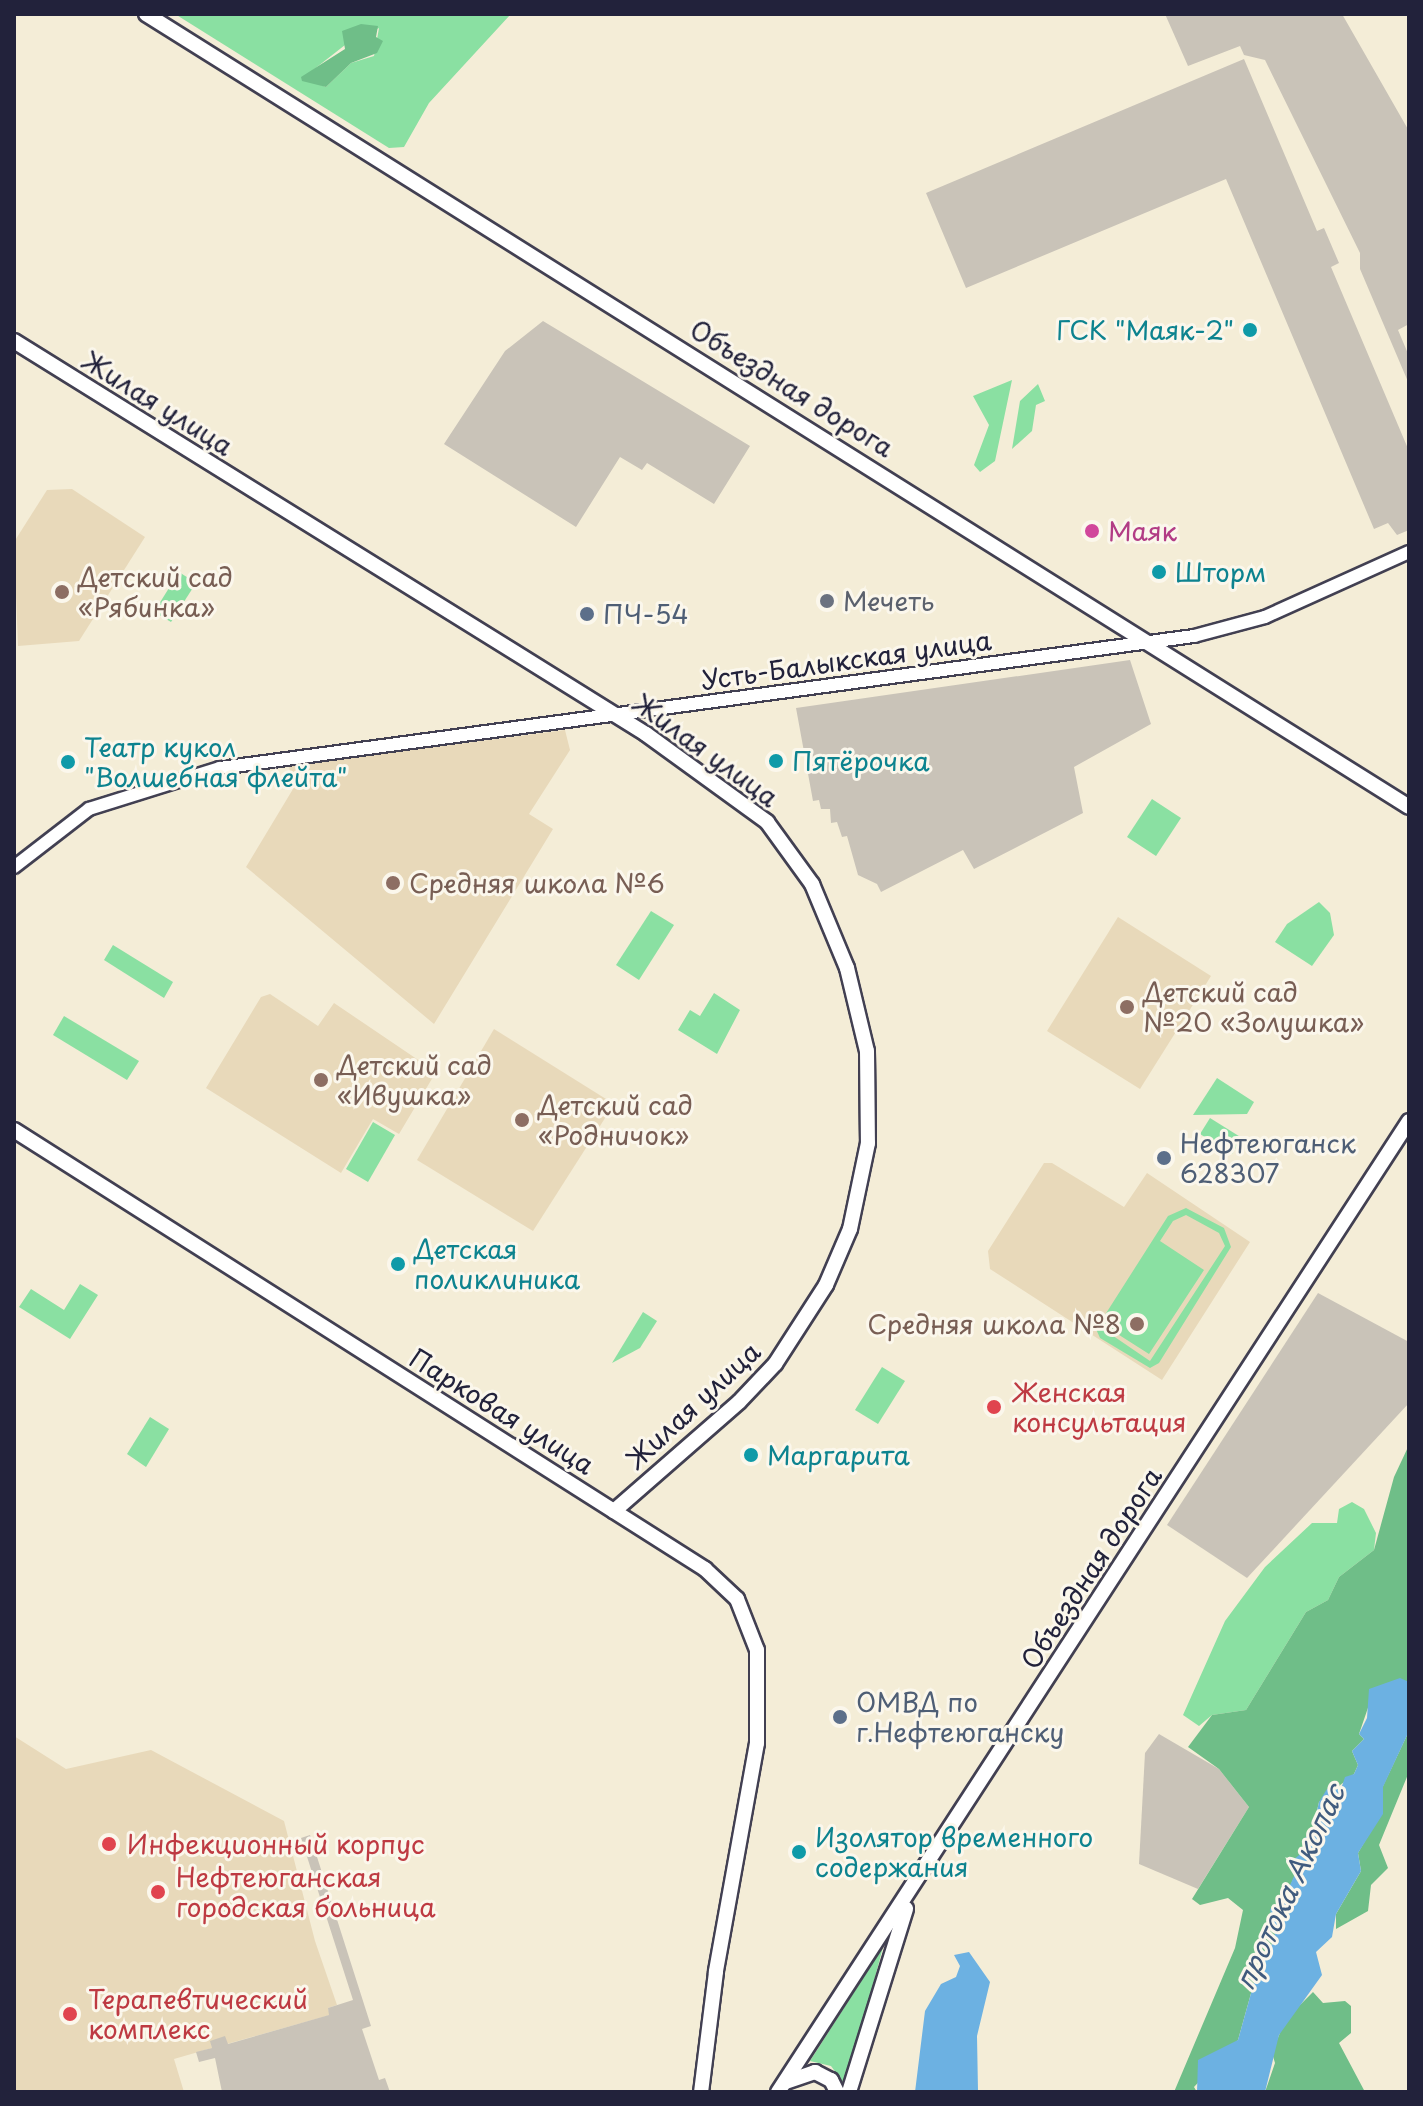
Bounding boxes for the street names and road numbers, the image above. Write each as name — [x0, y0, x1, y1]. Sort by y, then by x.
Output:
street label: Объездная дорога — [684, 313, 900, 463]
street label: Жилая улица — [77, 344, 239, 462]
street label: Усть-Балыкская улица — [698, 624, 994, 696]
street label: Жилая улица — [627, 687, 785, 813]
street label: Жилая улица — [620, 1335, 766, 1475]
street label: Парковая улица — [404, 1341, 600, 1481]
street label: Объездная дорога — [1014, 1461, 1168, 1675]

